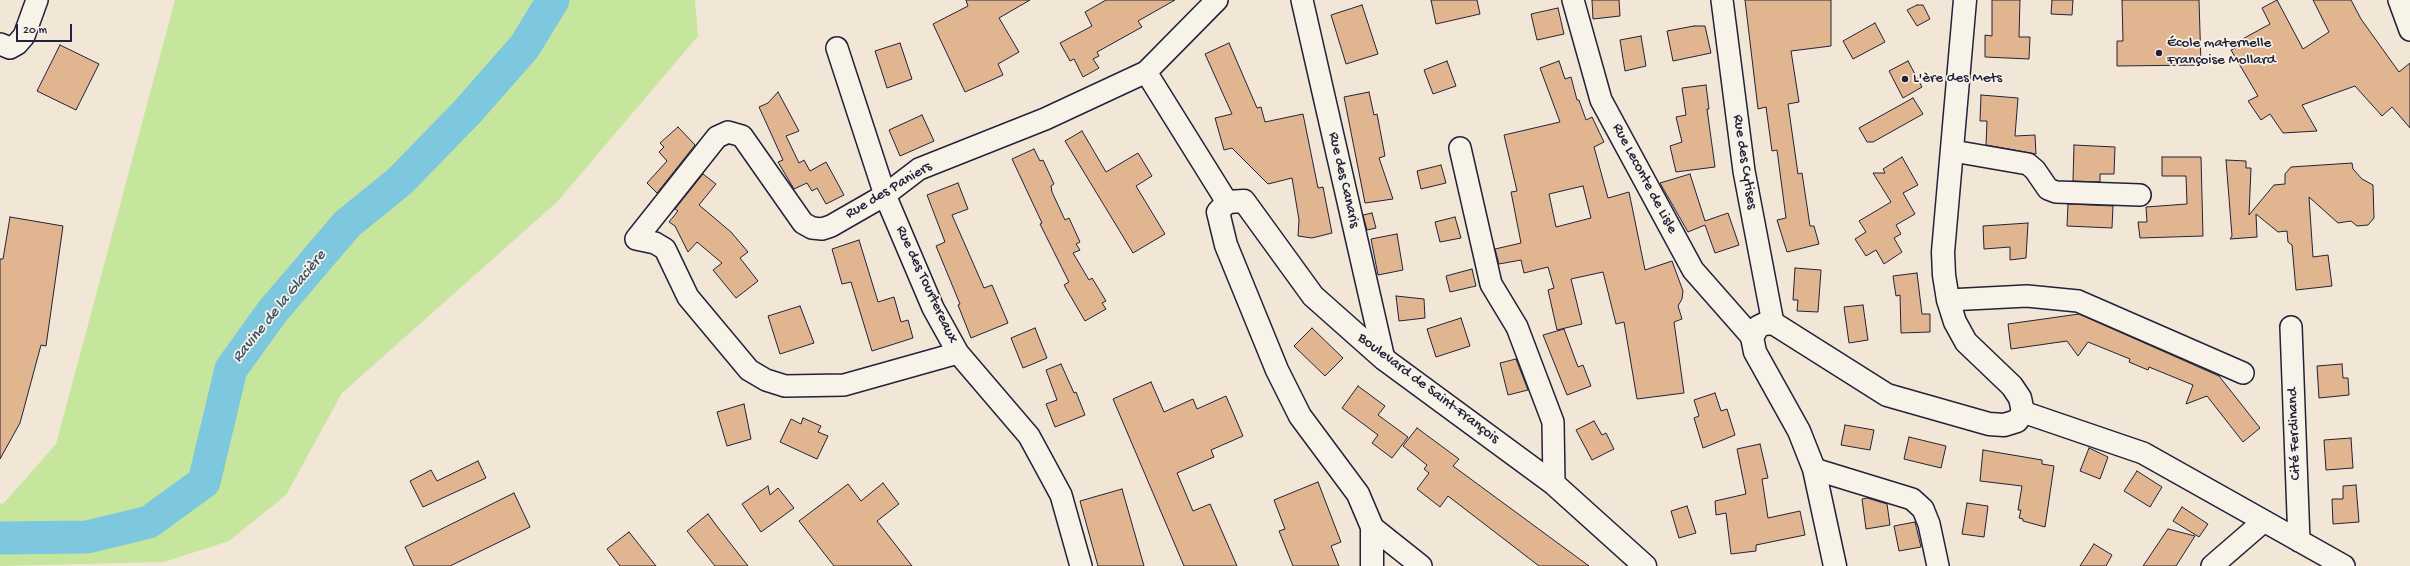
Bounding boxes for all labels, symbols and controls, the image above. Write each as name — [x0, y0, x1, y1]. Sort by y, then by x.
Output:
scale bar — [18, 16, 74, 42]
text: 20 m — [23, 24, 47, 38]
place label: École maternelle Françoise Mollard — [2167, 35, 2276, 70]
marker: École maternelle Françoise Mollard — [2154, 48, 2164, 58]
place label: L'ère des Mets — [1913, 70, 2002, 88]
marker: L'ère des Mets — [1900, 74, 1910, 84]
street label: Rue des Cytises — [1728, 113, 1760, 211]
street label: Rue Leconte de Lisle — [1607, 121, 1681, 237]
street label: Rue des Canaris — [1323, 130, 1363, 230]
street label: Rue des Paniers — [843, 158, 935, 224]
street label: Rue des Tourtereaux — [891, 223, 961, 347]
water label: Ravine de la Glacière — [229, 247, 331, 367]
street label: Boulevard de Saint-François — [1354, 330, 1502, 448]
street label: Cité Ferdinand — [2284, 387, 2306, 481]

